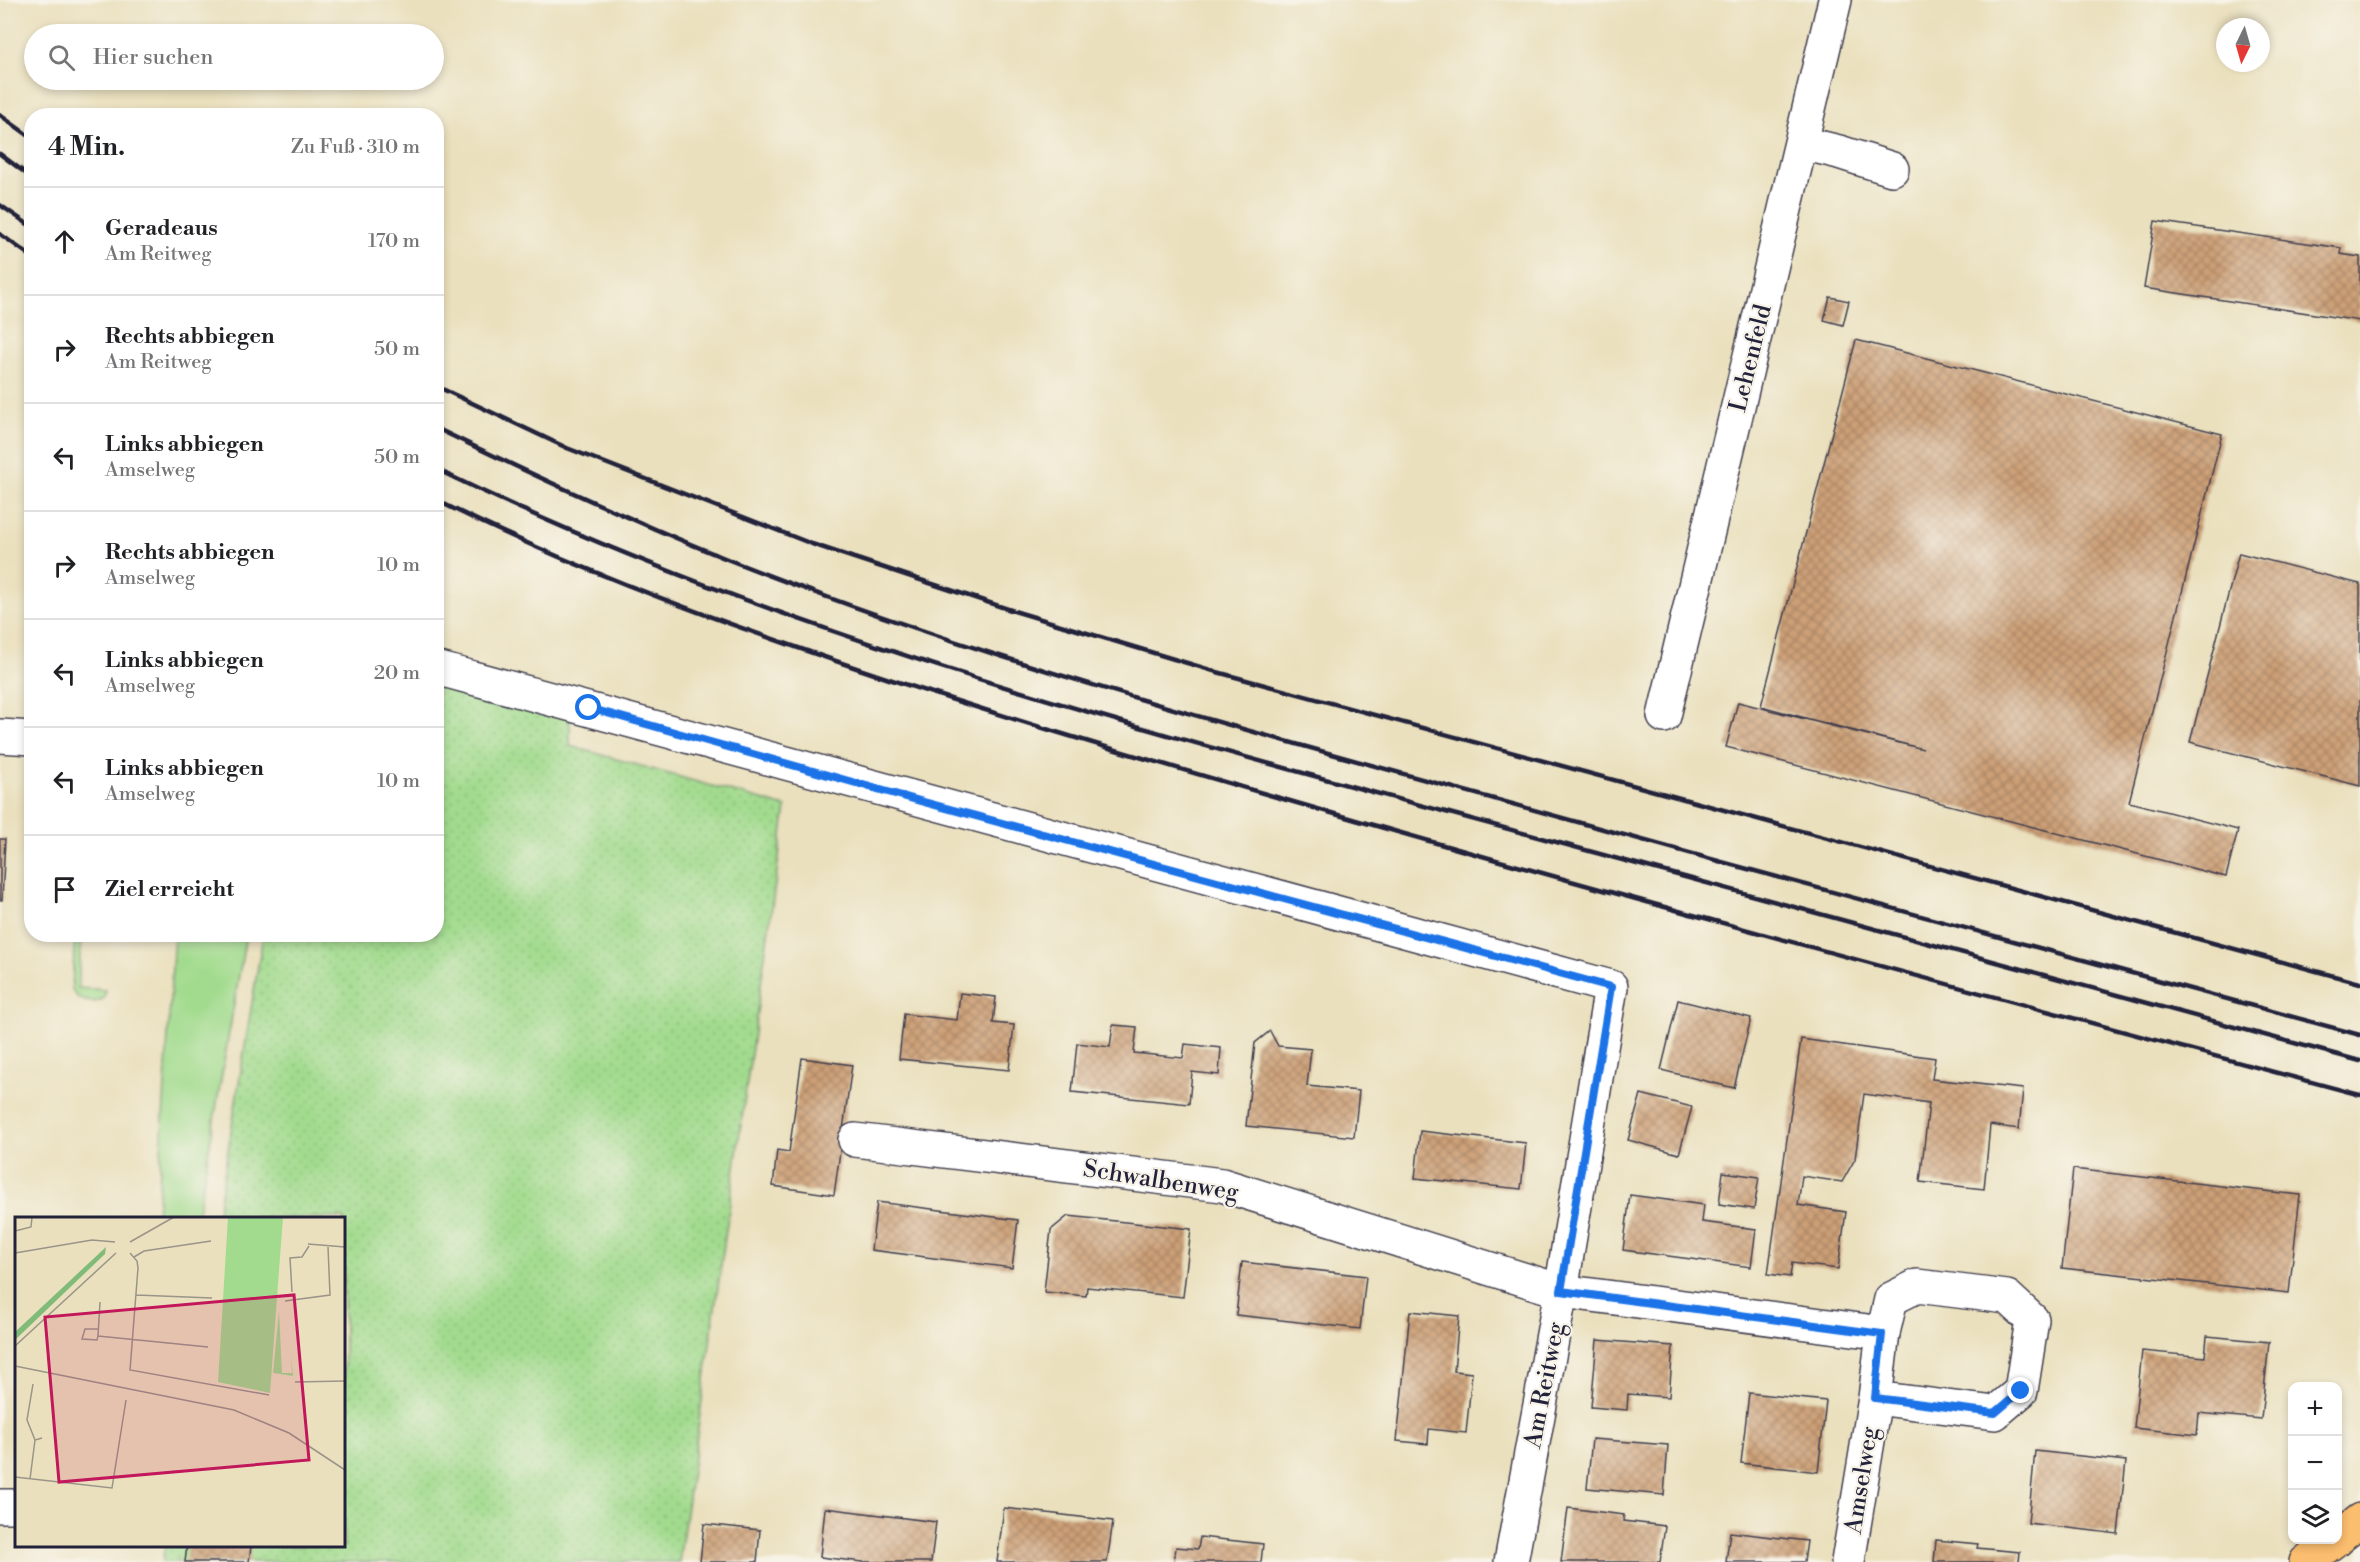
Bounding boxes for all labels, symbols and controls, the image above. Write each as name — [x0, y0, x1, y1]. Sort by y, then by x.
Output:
north arrow — [2216, 18, 2270, 72]
search box — [24, 24, 444, 90]
icon: search — [45, 41, 78, 74]
text: Hier suchen — [93, 44, 213, 71]
text: 4 Min. — [48, 131, 125, 163]
text: Zu Fuß · 310 m — [291, 135, 420, 160]
text: Geradeaus — [105, 215, 218, 242]
icon: ahead — [48, 225, 81, 258]
text: 170 m — [368, 229, 420, 254]
text: Am Reitweg — [105, 242, 212, 267]
street label: Lehenfeld — [1723, 301, 1779, 415]
text: Rechts abbiegen — [105, 323, 275, 350]
icon: right — [48, 333, 81, 366]
text: 50 m — [374, 337, 420, 362]
text: Am Reitweg — [105, 350, 212, 375]
text: Links abbiegen — [105, 431, 264, 458]
icon: left — [48, 441, 81, 474]
text: 50 m — [374, 445, 420, 470]
text: Amselweg — [105, 458, 195, 483]
text: Rechts abbiegen — [105, 539, 275, 566]
icon: right — [48, 549, 81, 582]
text: 10 m — [377, 553, 420, 578]
text: Amselweg — [105, 566, 195, 591]
text: Links abbiegen — [105, 647, 264, 674]
icon: left — [48, 657, 81, 690]
text: 20 m — [374, 661, 420, 686]
text: Amselweg — [105, 674, 195, 699]
route start — [575, 694, 601, 720]
text: Links abbiegen — [105, 755, 264, 782]
icon: left — [48, 765, 81, 798]
text: 10 m — [377, 769, 420, 794]
text: Amselweg — [105, 782, 195, 807]
icon: arrive — [48, 873, 81, 906]
text: Ziel erreicht — [105, 876, 234, 903]
street label: Schwalbenweg — [1081, 1154, 1241, 1208]
inset map — [15, 1217, 345, 1547]
street label: Am Reitweg — [1518, 1319, 1572, 1452]
route end — [2007, 1377, 2033, 1403]
map controls — [2288, 1382, 2342, 1544]
button: + — [2288, 1382, 2342, 1436]
street label: Amselweg — [1839, 1424, 1885, 1537]
button: − — [2288, 1436, 2342, 1490]
button: layers — [2288, 1490, 2342, 1544]

